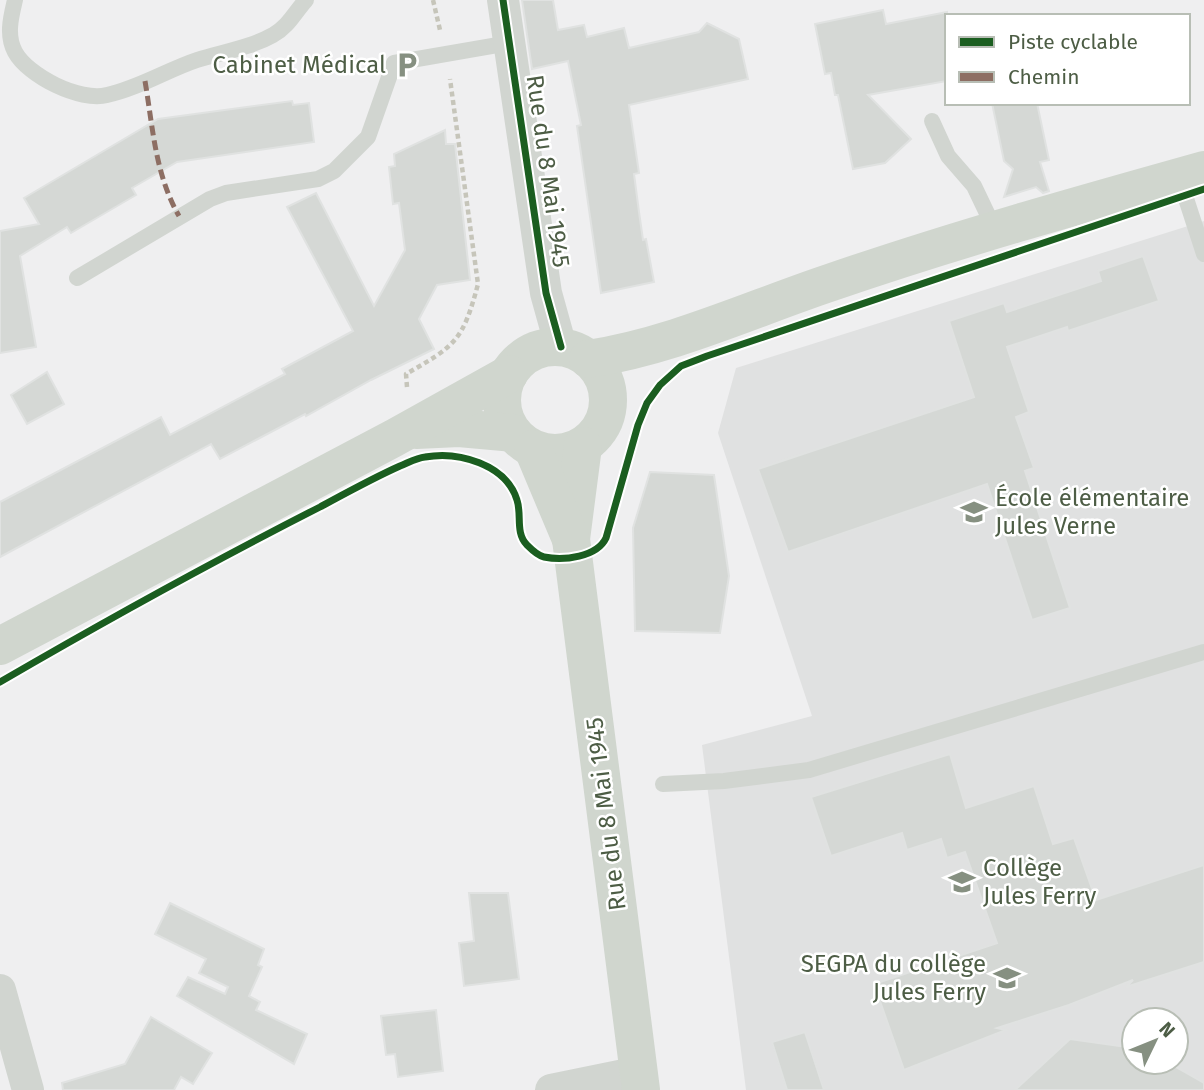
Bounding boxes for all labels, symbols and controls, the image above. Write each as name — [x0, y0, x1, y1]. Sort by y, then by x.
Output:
legend — [945, 14, 1190, 105]
text: Piste cyclable — [1008, 29, 1138, 55]
parking icon: Cabinet Médical — [392, 50, 422, 80]
place label: Cabinet Médical — [213, 51, 386, 79]
text: Chemin — [1008, 64, 1080, 90]
street label: Rue du 8 Mai 1945 — [521, 73, 575, 269]
place label: École élémentaire Jules Verne — [995, 483, 1189, 540]
school or university icon: École élémentaire Jules Verne — [959, 497, 989, 527]
street label: Rue du 8 Mai 1945 — [580, 716, 632, 912]
place label: Collège Jules Ferry — [983, 854, 1096, 910]
school or university icon: Collège Jules Ferry — [947, 867, 977, 897]
place label: SEGPA du collège Jules Ferry — [801, 950, 986, 1006]
school or university icon: SEGPA du collège Jules Ferry — [992, 963, 1022, 993]
north arrow — [1120, 1006, 1190, 1076]
text: N — [1154, 1017, 1180, 1042]

